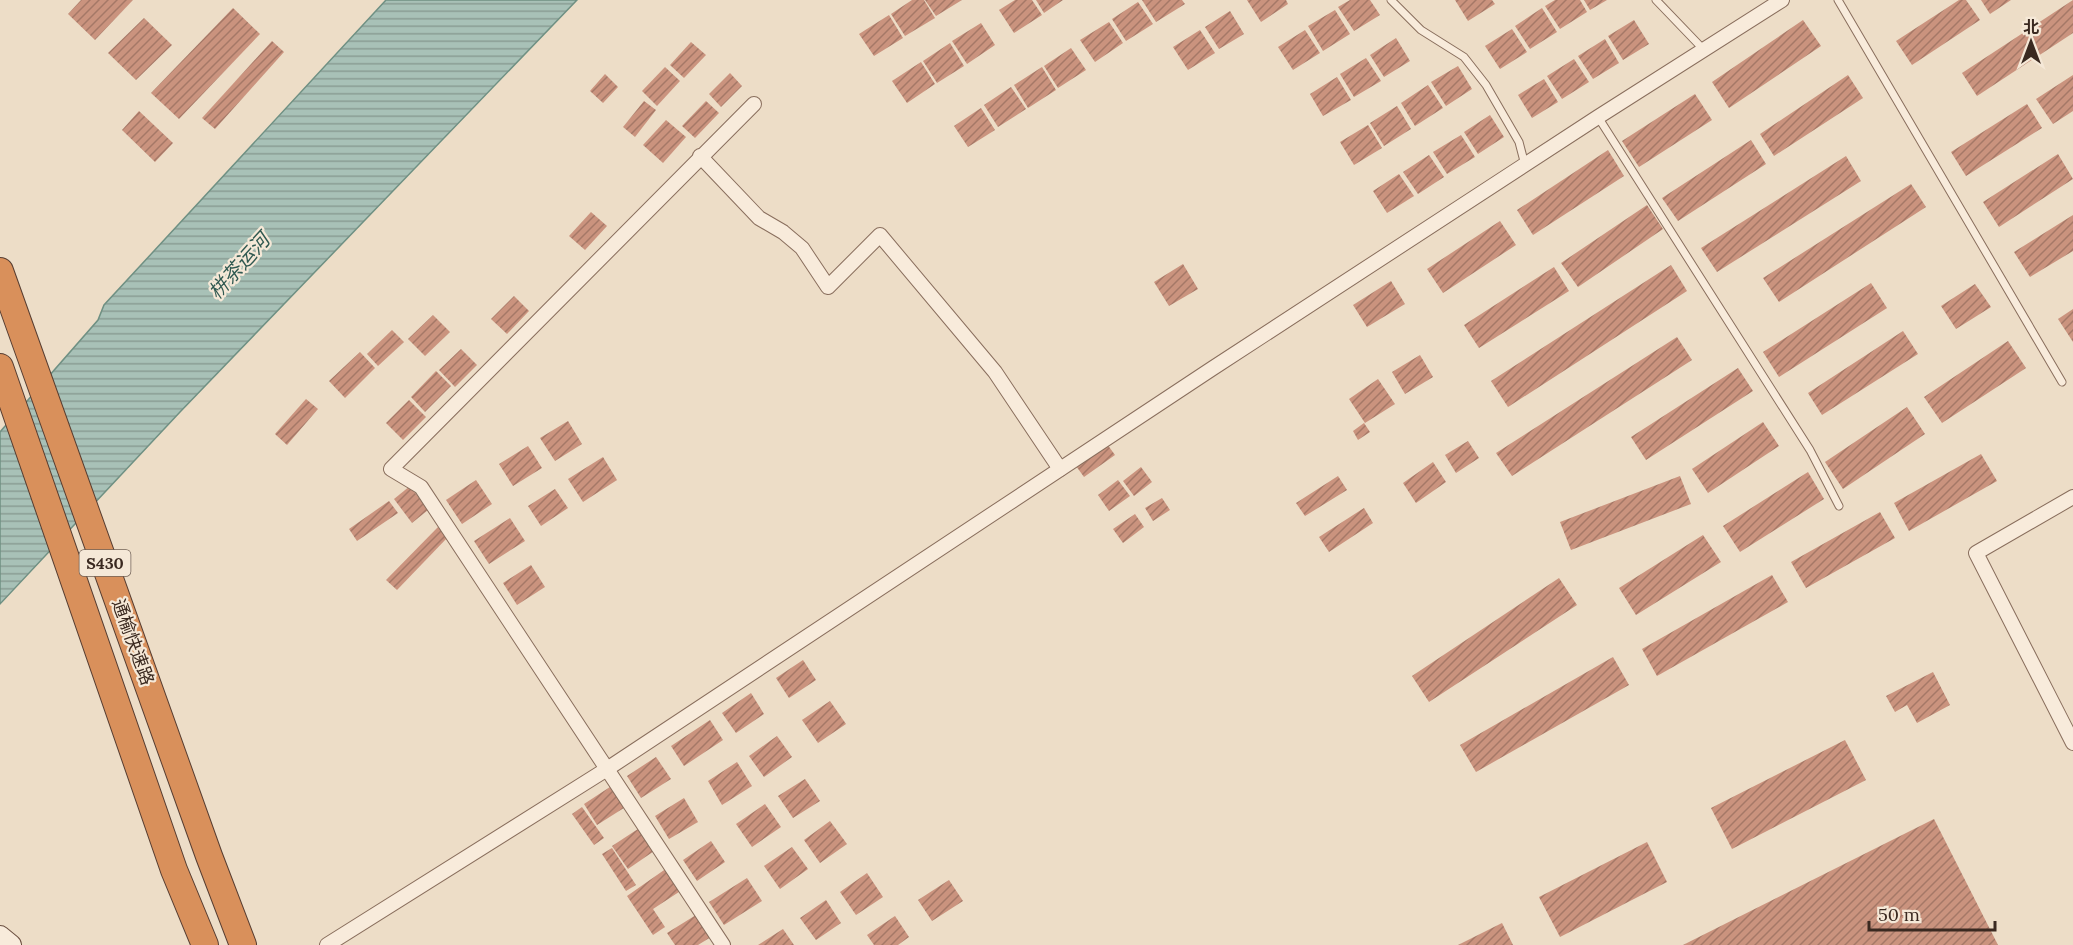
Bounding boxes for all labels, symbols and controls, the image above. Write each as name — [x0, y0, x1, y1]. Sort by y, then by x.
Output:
north arrow — [2001, 12, 2061, 72]
text: 北 — [2023, 17, 2039, 37]
water label: 栟茶运河 — [203, 225, 277, 304]
road number: S430 — [80, 550, 130, 576]
street label: 通榆快速路 — [107, 596, 160, 688]
scale bar — [1869, 894, 1995, 932]
text: 50 m — [1878, 903, 1920, 926]

